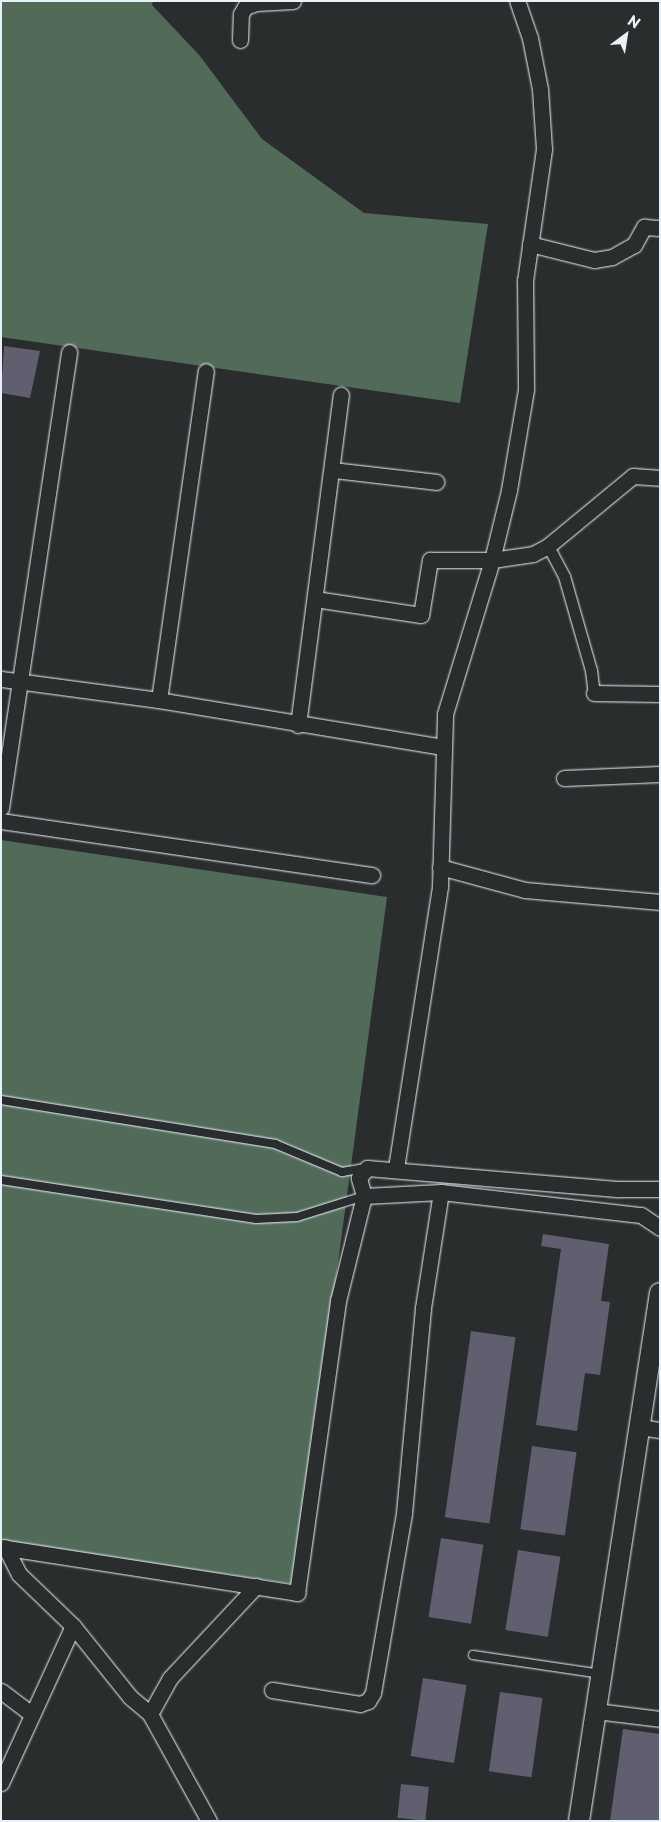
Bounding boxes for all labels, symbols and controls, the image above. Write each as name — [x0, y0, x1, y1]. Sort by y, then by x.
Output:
north arrow — [601, 10, 651, 60]
text: N — [624, 10, 644, 34]

